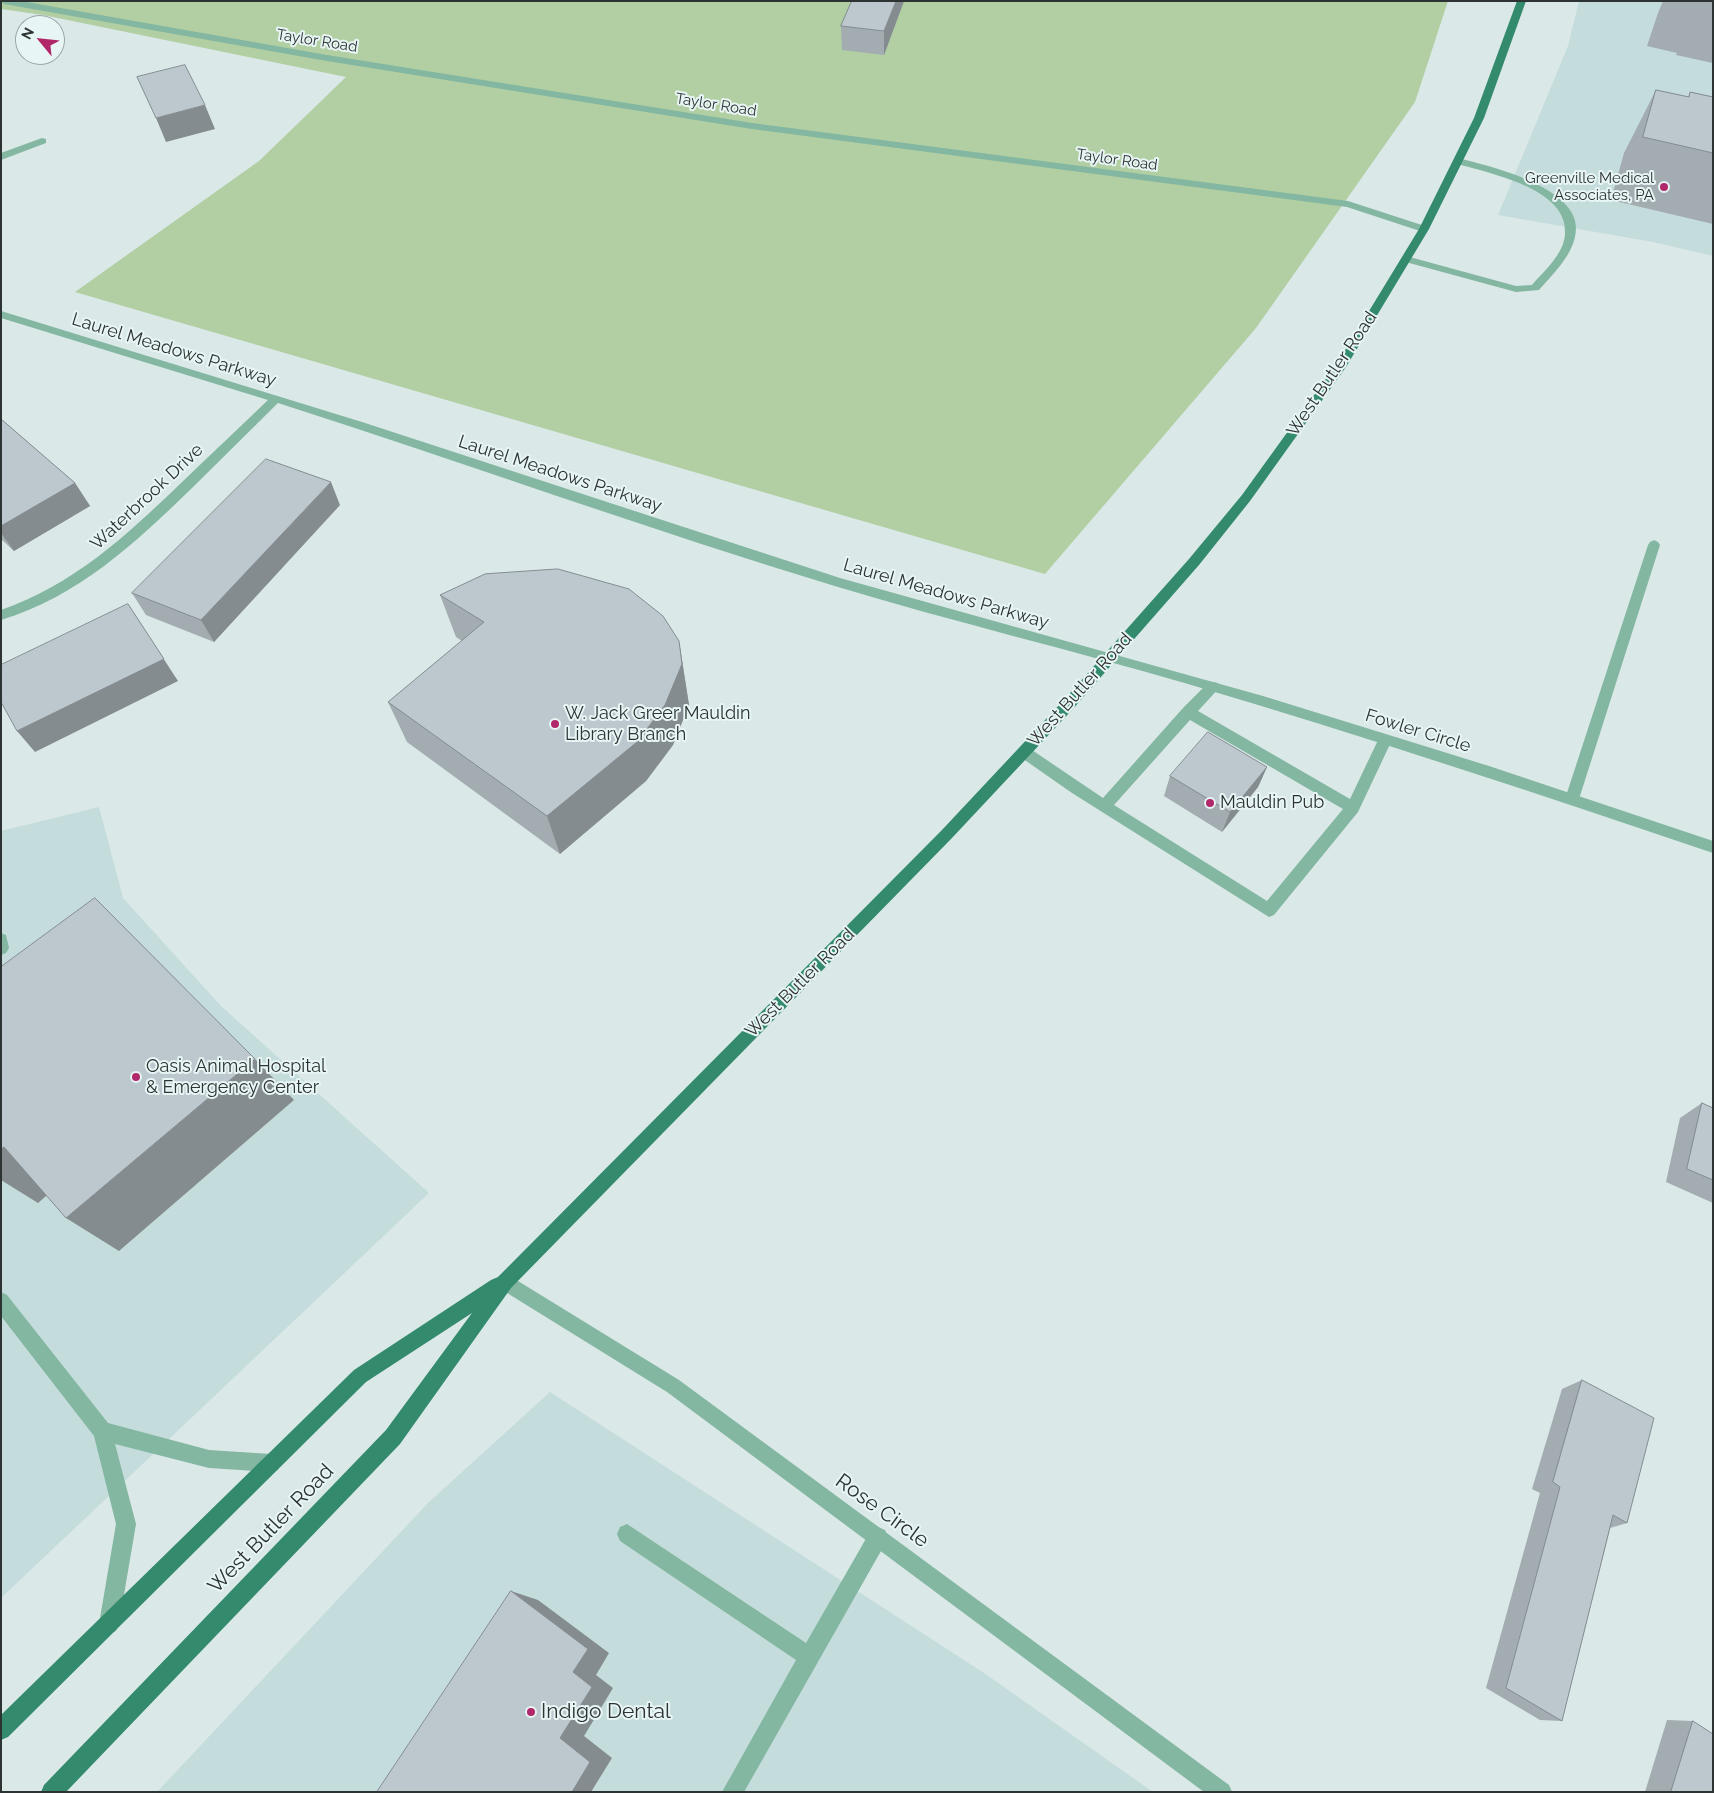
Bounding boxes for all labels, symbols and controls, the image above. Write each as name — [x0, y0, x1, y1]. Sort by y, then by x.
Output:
north arrow — [15, 15, 65, 65]
text: N — [18, 25, 37, 42]
street label: Taylor Road — [275, 26, 359, 56]
street label: Taylor Road — [674, 90, 758, 120]
street label: Taylor Road — [1075, 145, 1159, 175]
place label: Greenville Medical Associates, PA — [1525, 169, 1654, 204]
marker: Greenville Medical Associates, PA — [1658, 181, 1670, 193]
street label: West Butler Road — [1282, 308, 1382, 440]
street label: Laurel Meadows Parkway — [69, 309, 279, 391]
street label: Laurel Meadows Parkway — [455, 431, 665, 517]
street label: Waterbrook Drive — [86, 439, 208, 555]
street label: Laurel Meadows Parkway — [841, 554, 1051, 634]
street label: West Butler Road — [1023, 629, 1137, 751]
place label: W. Jack Greer Mauldin Library Branch — [565, 703, 751, 746]
street label: Fowler Circle — [1363, 705, 1473, 757]
marker: W. Jack Greer Mauldin Library Branch — [549, 718, 561, 730]
place label: Mauldin Pub — [1220, 792, 1324, 814]
marker: Mauldin Pub — [1204, 797, 1216, 809]
street label: West Butler Road — [741, 924, 859, 1042]
place label: Oasis Animal Hospital & Emergency Center — [146, 1056, 326, 1098]
marker: Oasis Animal Hospital & Emergency Center — [130, 1071, 142, 1083]
street label: West Butler Road — [203, 1459, 339, 1599]
street label: Rose Circle — [830, 1469, 934, 1553]
place label: Indigo Dental — [541, 1699, 671, 1725]
marker: Indigo Dental — [525, 1706, 537, 1718]

